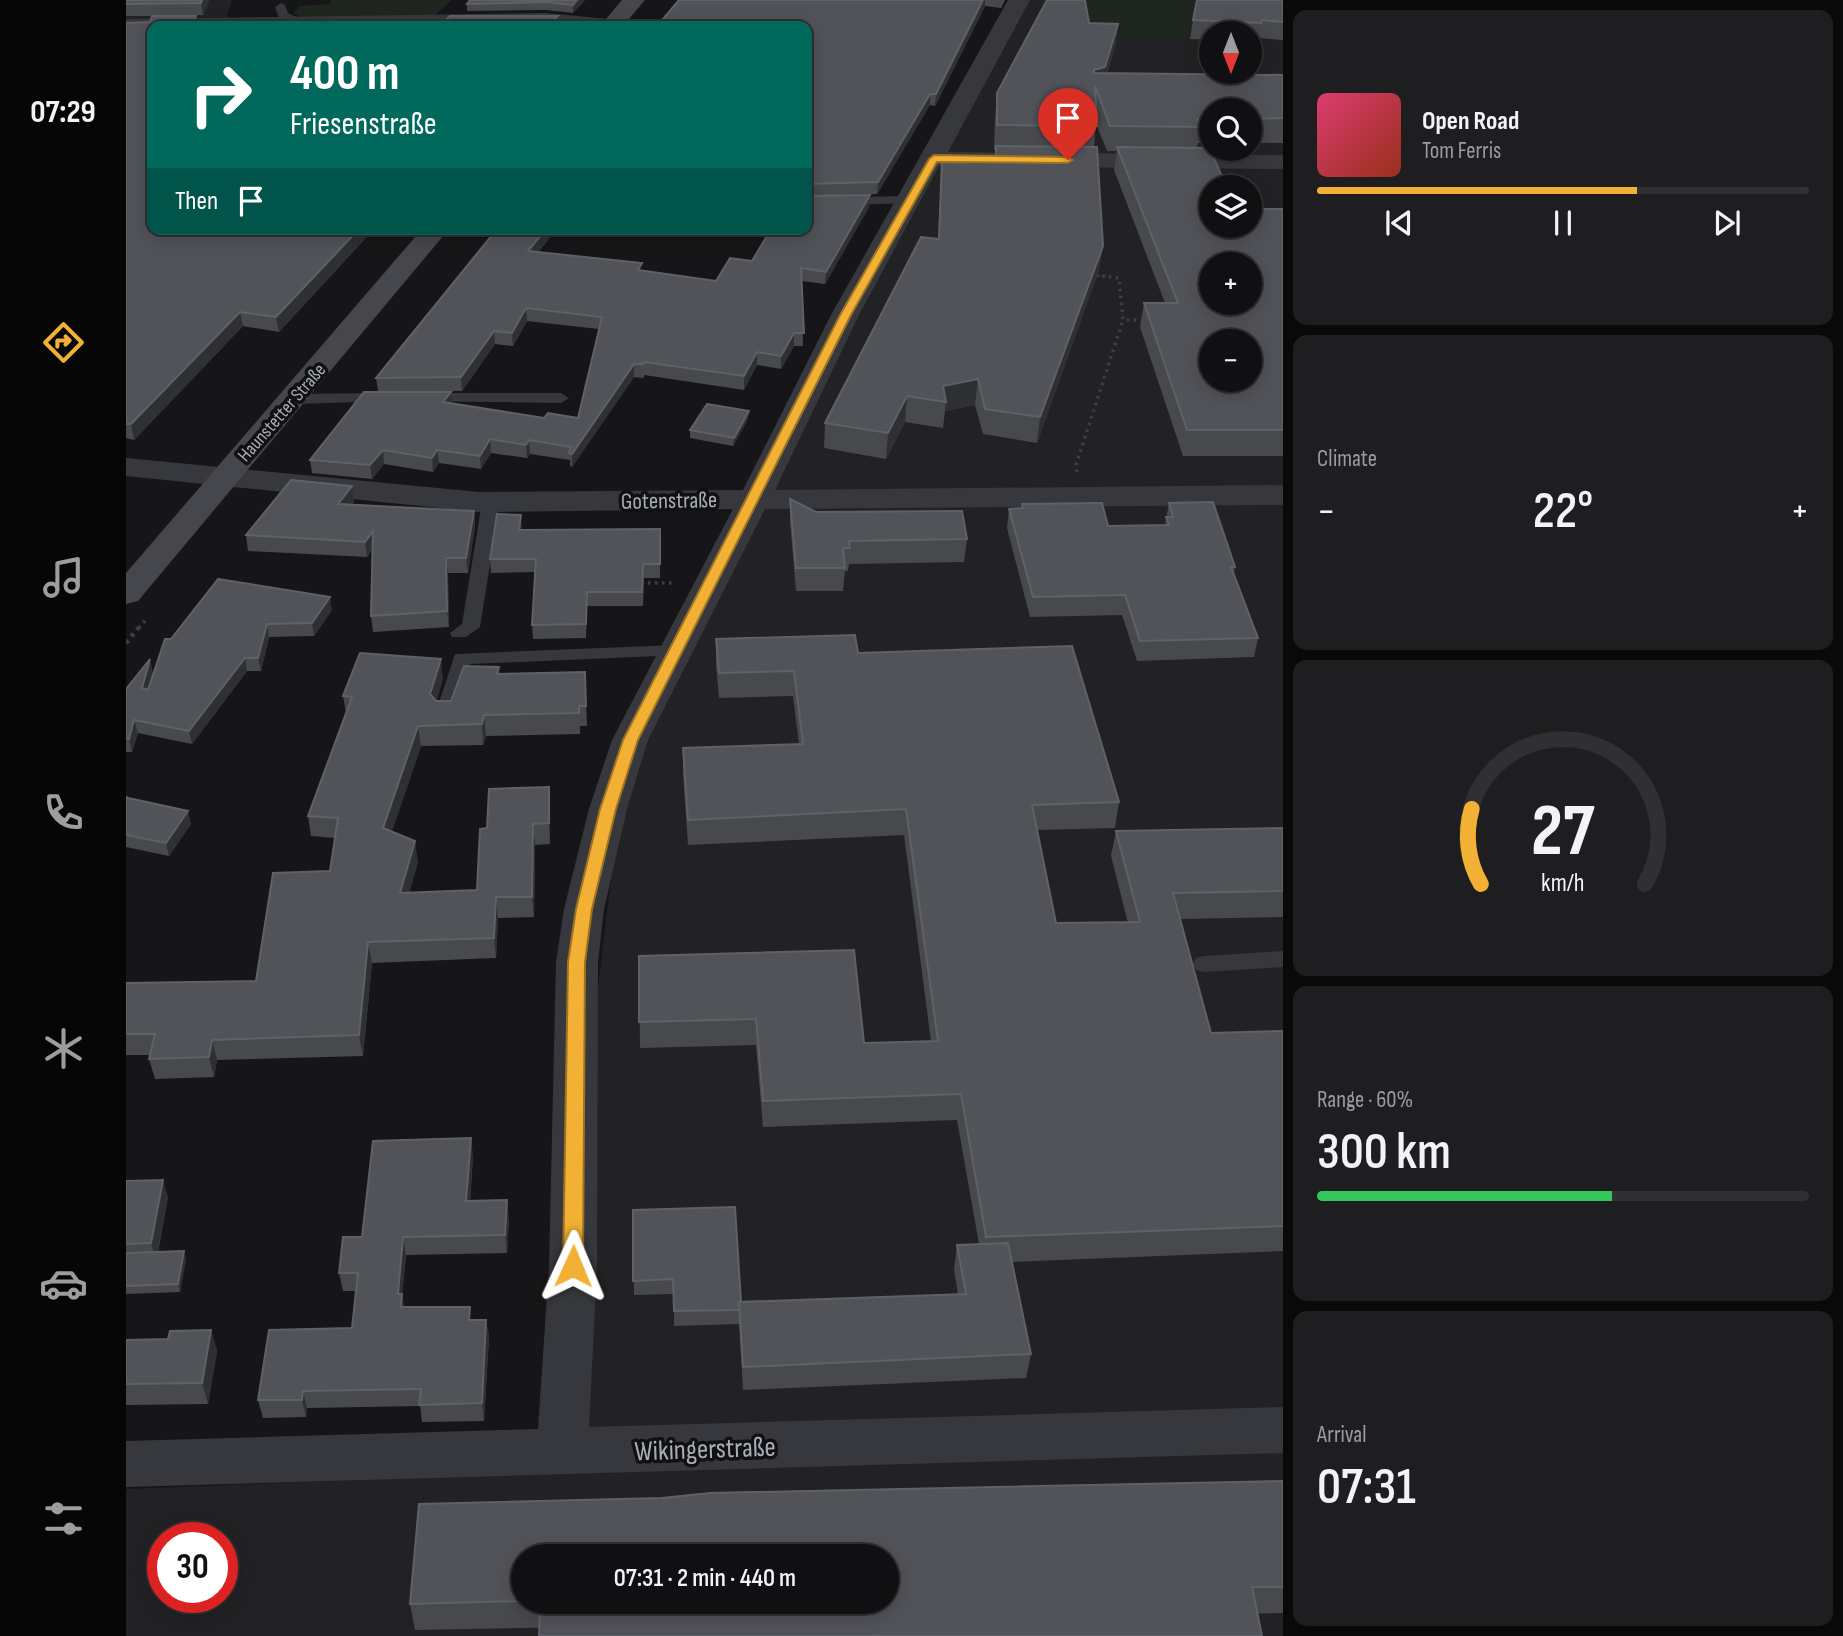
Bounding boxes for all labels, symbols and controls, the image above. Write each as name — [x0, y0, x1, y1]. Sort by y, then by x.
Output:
north arrow — [1199, 21, 1262, 84]
map controls — [1199, 21, 1262, 392]
text: 400 m — [290, 45, 400, 104]
icon: right — [175, 49, 266, 140]
pin — [1038, 88, 1098, 160]
text: 07:29 — [30, 93, 96, 132]
button: search — [1199, 98, 1262, 161]
icon: arrive — [1049, 99, 1087, 137]
text: Friesenstraße — [290, 105, 437, 144]
text: Open Road — [1422, 106, 1519, 137]
text: Tom Ferris — [1422, 137, 1501, 165]
button: layers — [1199, 175, 1262, 238]
icon: arrive — [232, 182, 270, 220]
text: Then — [175, 186, 218, 217]
icon: previous — [1380, 204, 1418, 242]
icon: pause — [1544, 204, 1582, 242]
icon: next — [1708, 204, 1746, 242]
button: + — [1199, 252, 1262, 315]
icon: directions — [39, 318, 88, 367]
button: − — [1199, 329, 1262, 392]
street label: Haunstetter Straße — [233, 359, 331, 467]
text: Climate — [1317, 445, 1377, 473]
text: 22° — [1533, 480, 1593, 543]
street label: Gotenstraße — [621, 486, 717, 516]
text: − — [1317, 489, 1336, 534]
text: + — [1790, 489, 1809, 534]
icon: music — [39, 553, 88, 602]
icon: phone — [39, 788, 88, 837]
text: 27 — [1531, 788, 1595, 876]
text: km/h — [1541, 868, 1585, 899]
icon: climate — [39, 1024, 88, 1073]
text: Range · 60% — [1317, 1086, 1413, 1114]
text: 300 km — [1317, 1121, 1451, 1184]
position arrow — [536, 1229, 610, 1303]
icon: car — [39, 1259, 88, 1308]
text: Arrival — [1317, 1421, 1366, 1449]
street label: Wikingerstraße — [634, 1431, 776, 1468]
text: 07:31 — [1317, 1456, 1416, 1519]
icon: filters — [39, 1494, 88, 1543]
speed limit sign: 30 — [147, 1522, 238, 1613]
text: 07:31 · 2 min · 440 m — [614, 1563, 796, 1594]

